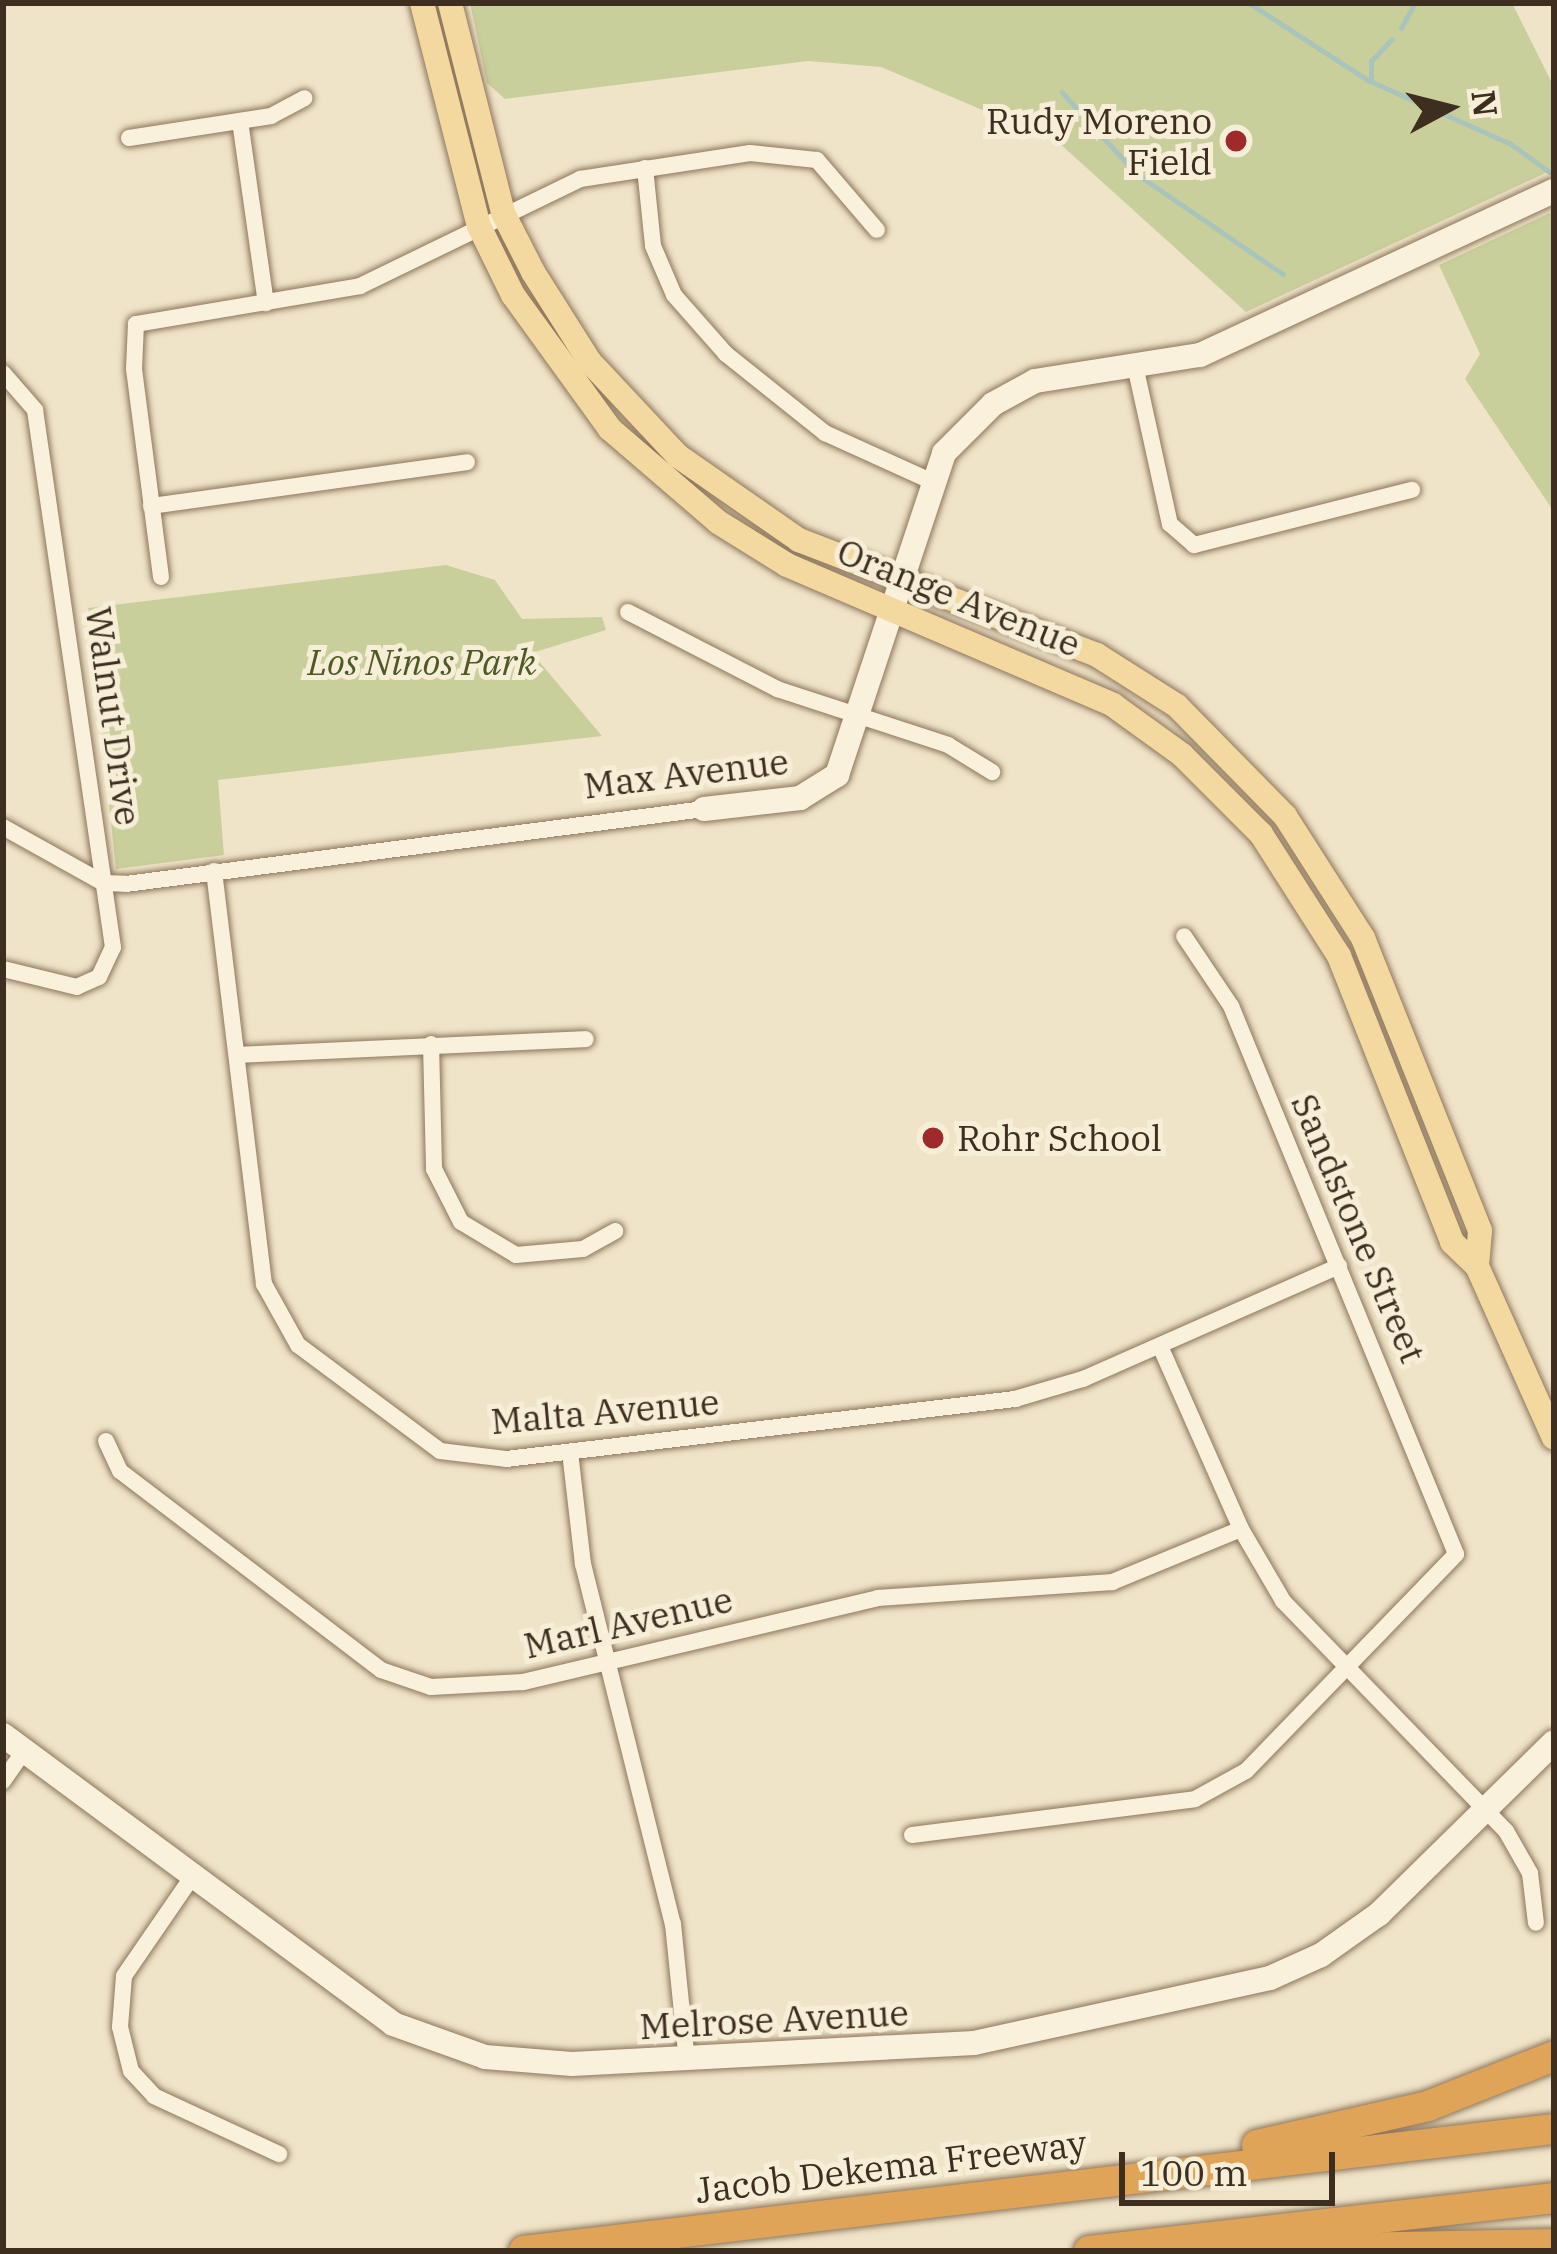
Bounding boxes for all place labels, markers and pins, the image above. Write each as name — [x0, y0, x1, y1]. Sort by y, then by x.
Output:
place label: Rudy Moreno Field — [986, 98, 1212, 183]
marker: Rudy Moreno Field — [1223, 128, 1249, 154]
place label: Rohr School — [957, 1116, 1162, 1160]
marker: Rohr School — [920, 1125, 946, 1151]

